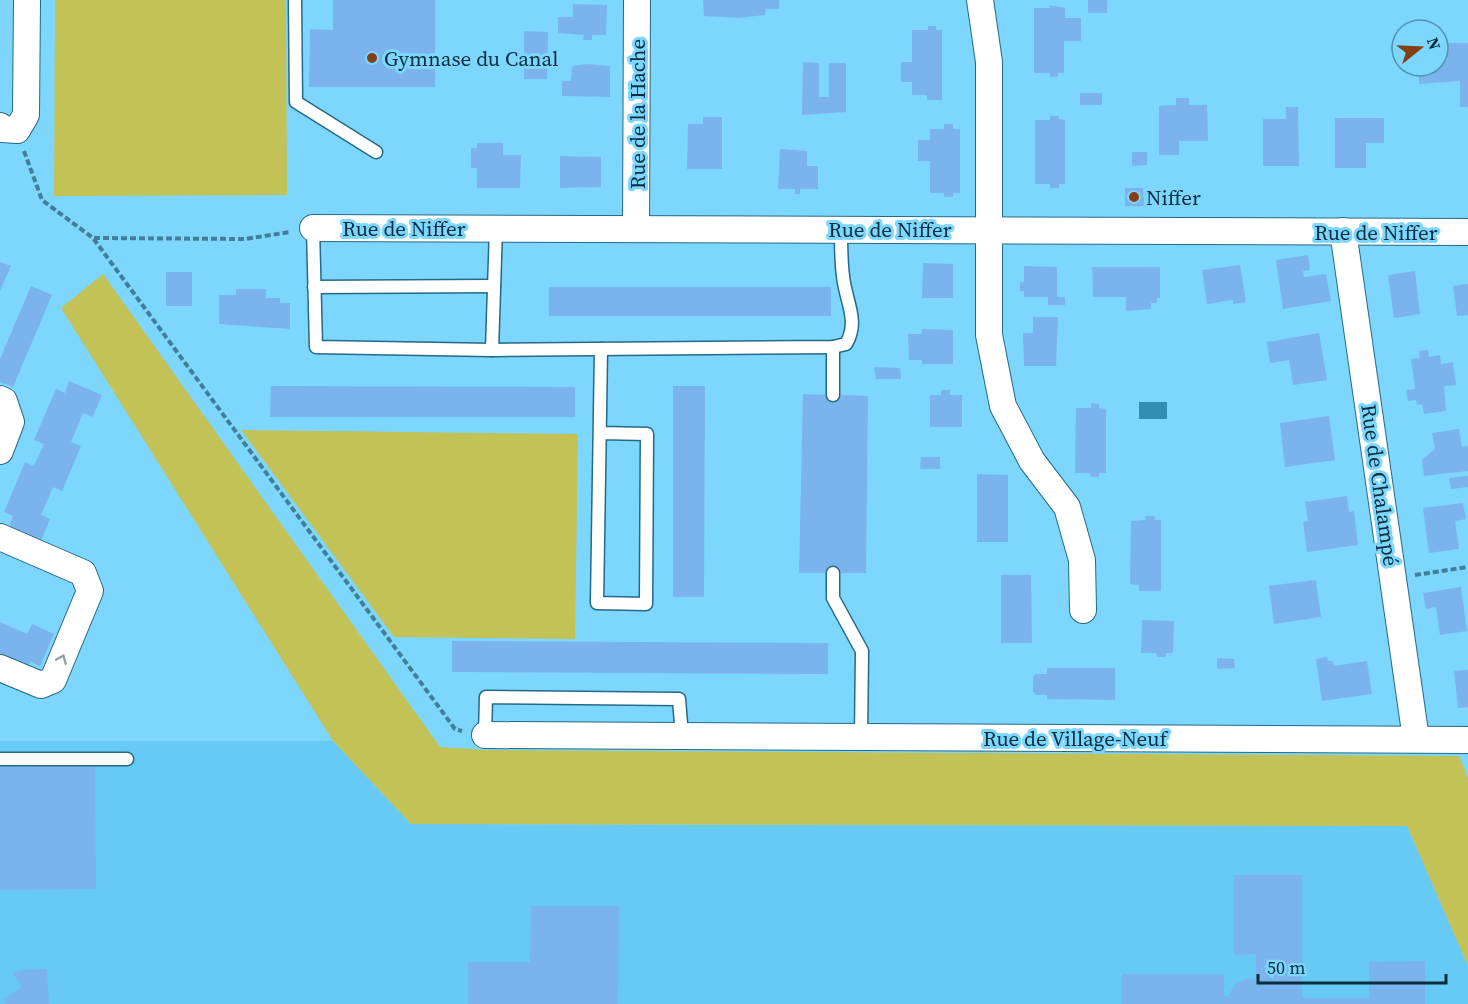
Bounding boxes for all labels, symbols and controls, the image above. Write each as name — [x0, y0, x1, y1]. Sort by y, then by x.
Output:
north arrow — [1390, 18, 1450, 78]
text: N — [1422, 34, 1447, 53]
street label: Rue de la Hache — [623, 39, 652, 189]
place label: Gymnase du Canal — [384, 44, 558, 73]
marker: Gymnase du Canal — [365, 51, 379, 65]
place label: Niffer — [1146, 183, 1201, 212]
marker: Niffer — [1127, 190, 1141, 204]
street label: Rue de Niffer — [342, 214, 466, 243]
street label: Rue de Niffer — [828, 215, 952, 244]
street label: Rue de Niffer — [1314, 218, 1438, 247]
street label: Rue de Chalampé — [1354, 402, 1406, 568]
one-way arrow — [54, 654, 66, 665]
street label: Rue de Village-Neuf — [983, 724, 1169, 753]
scale bar — [1258, 947, 1446, 985]
text: 50 m — [1267, 955, 1305, 980]

